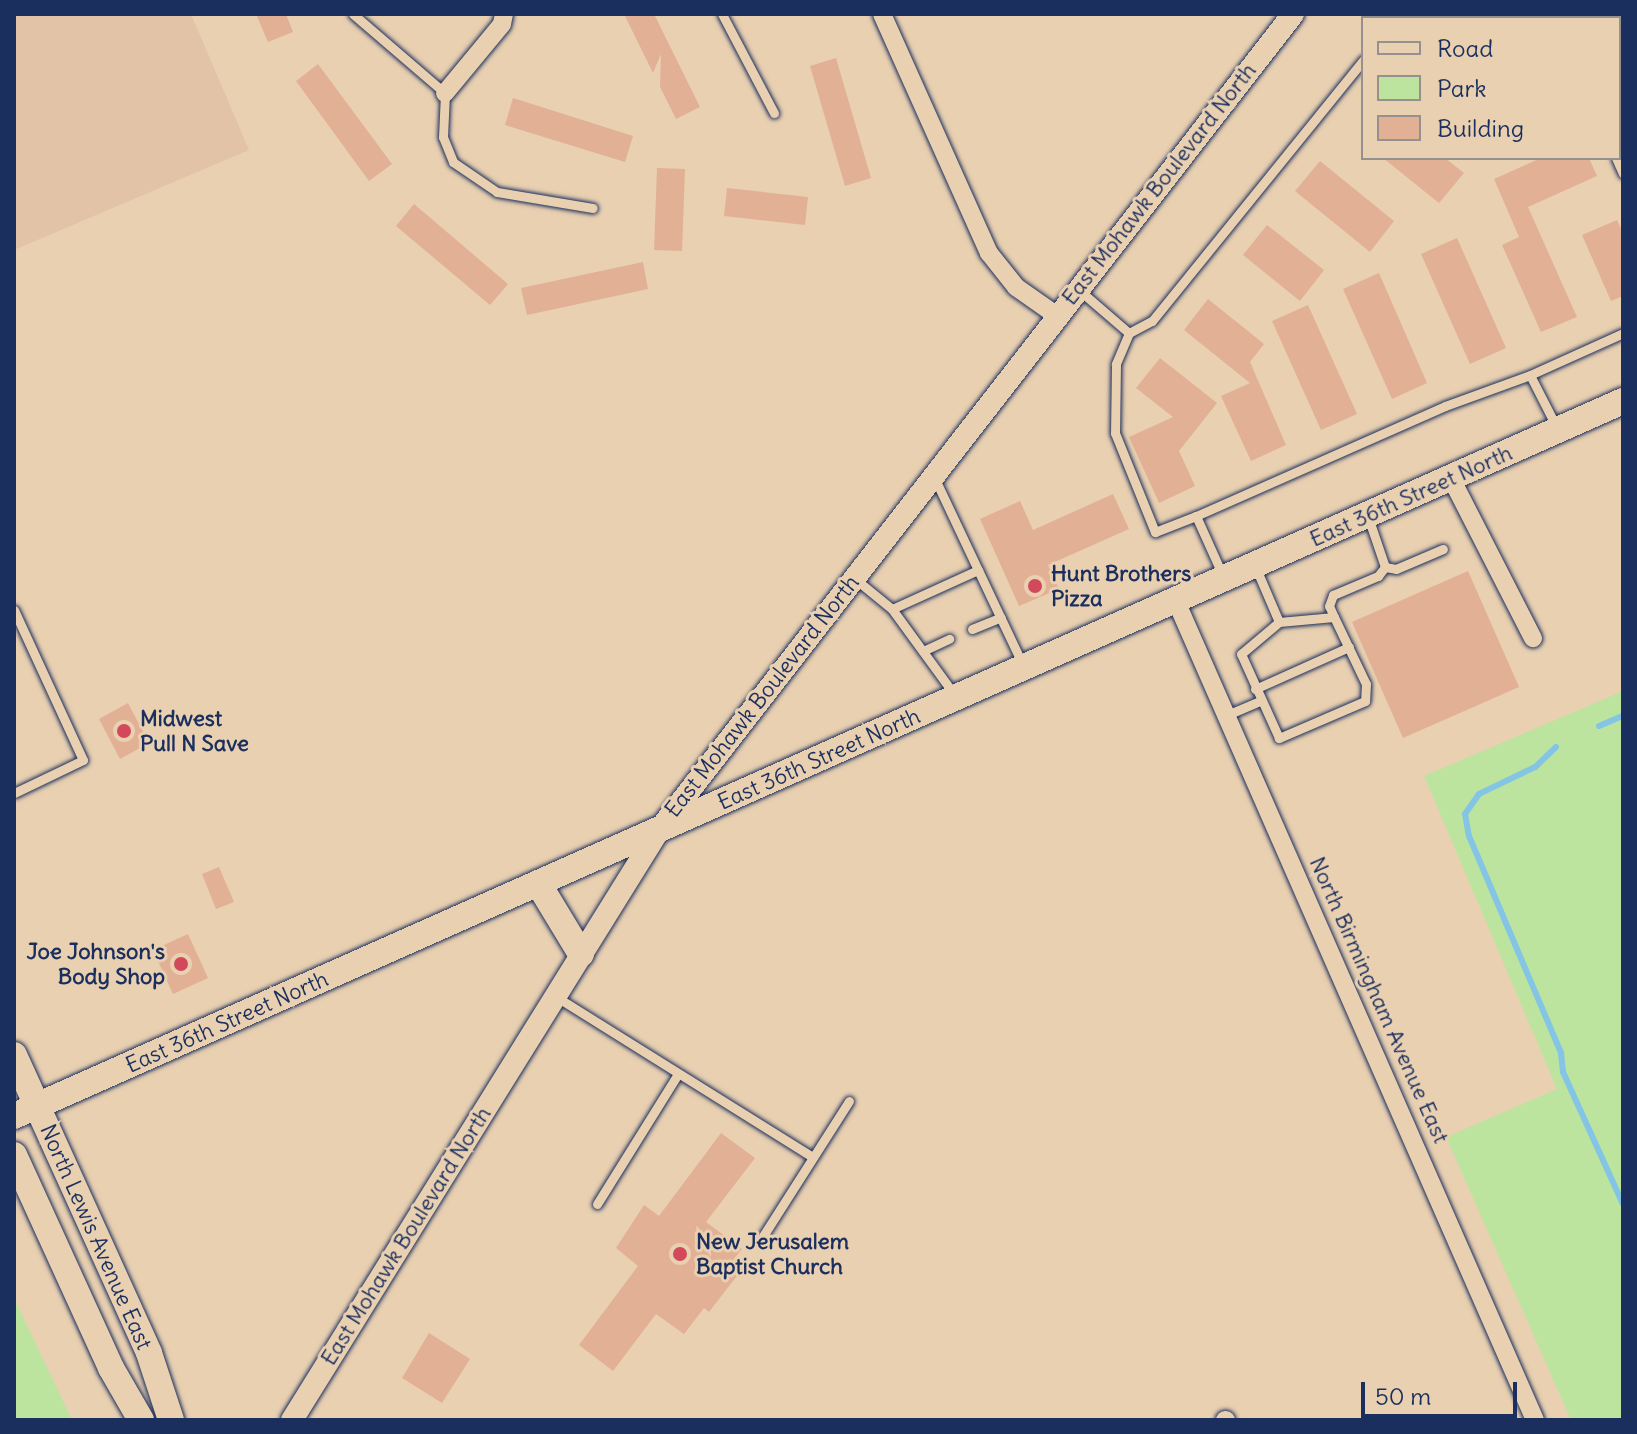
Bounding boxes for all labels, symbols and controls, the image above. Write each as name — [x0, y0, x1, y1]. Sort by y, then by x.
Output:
legend — [1361, 16, 1621, 160]
text: Road — [1437, 33, 1493, 63]
street label: East Mohawk Boulevard North — [1056, 58, 1262, 310]
text: Park — [1437, 73, 1487, 103]
text: Building — [1437, 113, 1524, 143]
street label: East 36th Street North — [1306, 439, 1516, 553]
place label: Hunt Brothers Pizza — [1051, 560, 1191, 612]
street label: East Mohawk Boulevard North — [659, 570, 865, 822]
marker: Hunt Brothers Pizza — [1026, 577, 1044, 595]
street label: East 36th Street North — [714, 702, 924, 816]
place label: Midwest Pull N Save — [140, 705, 249, 756]
marker: Midwest Pull N Save — [115, 722, 133, 740]
street label: North Birmingham Avenue East — [1304, 853, 1454, 1147]
place label: Joe Johnson's Body Shop — [26, 938, 165, 990]
marker: Joe Johnson's Body Shop — [172, 955, 190, 973]
street label: East 36th Street North — [122, 965, 332, 1079]
street label: East Mohawk Boulevard North — [315, 1102, 497, 1370]
street label: North Lewis Avenue East — [34, 1120, 158, 1354]
place label: New Jerusalem Baptist Church — [696, 1228, 849, 1280]
marker: New Jerusalem Baptist Church — [671, 1245, 689, 1263]
scale bar — [1365, 1366, 1521, 1416]
text: 50 m — [1375, 1381, 1431, 1411]

